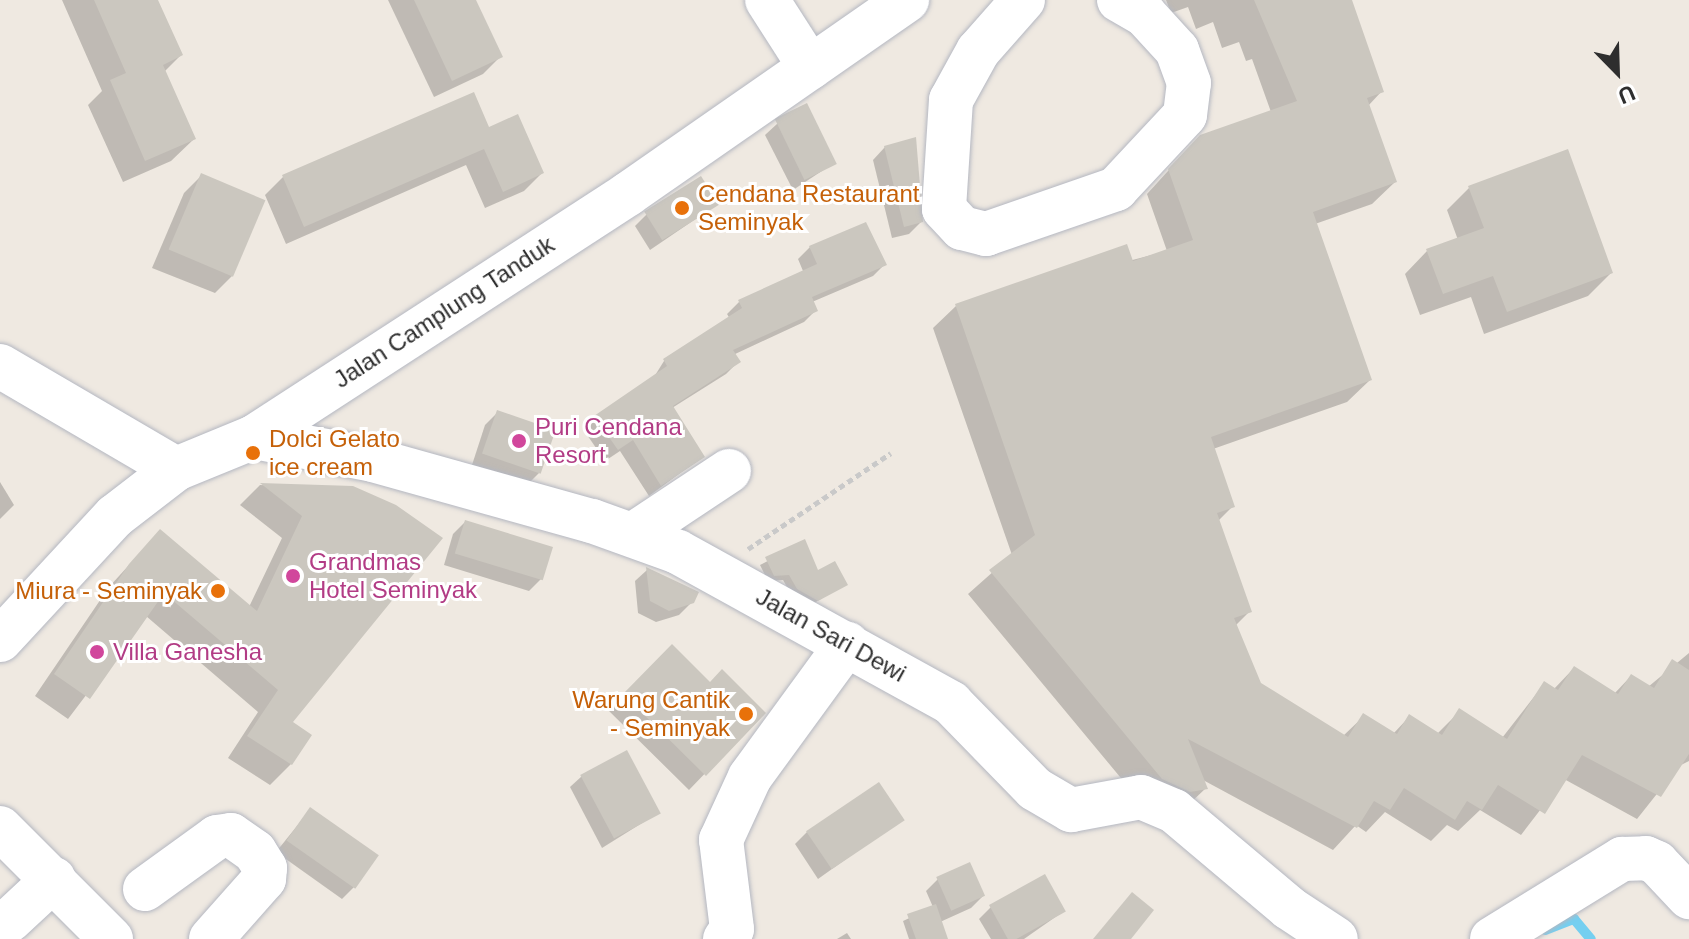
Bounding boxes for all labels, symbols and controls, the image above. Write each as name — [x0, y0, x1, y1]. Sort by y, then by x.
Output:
north arrow — [1577, 32, 1657, 112]
text: U — [1614, 80, 1639, 109]
place label: Cendana Restaurant Seminyak — [698, 180, 919, 236]
marker: Cendana Restaurant Seminyak — [673, 199, 691, 217]
street label: Jalan Camplung Tanduk — [328, 230, 560, 394]
place label: Puri Cendana Resort — [535, 413, 682, 469]
place label: Dolci Gelato ice cream — [269, 425, 400, 481]
marker: Puri Cendana Resort — [510, 432, 528, 450]
marker: Dolci Gelato ice cream — [244, 444, 262, 462]
place label: Grandmas Hotel Seminyak — [309, 548, 477, 604]
marker: Grandmas Hotel Seminyak — [284, 567, 302, 585]
place label: Miura - Seminyak — [15, 577, 202, 605]
marker: Miura - Seminyak — [209, 582, 227, 600]
street label: Jalan Sari Dewi — [751, 582, 911, 688]
place label: Villa Ganesha — [113, 638, 262, 666]
marker: Villa Ganesha — [88, 643, 106, 661]
place label: Warung Cantik - Seminyak — [572, 686, 730, 742]
marker: Warung Cantik - Seminyak — [737, 705, 755, 723]

